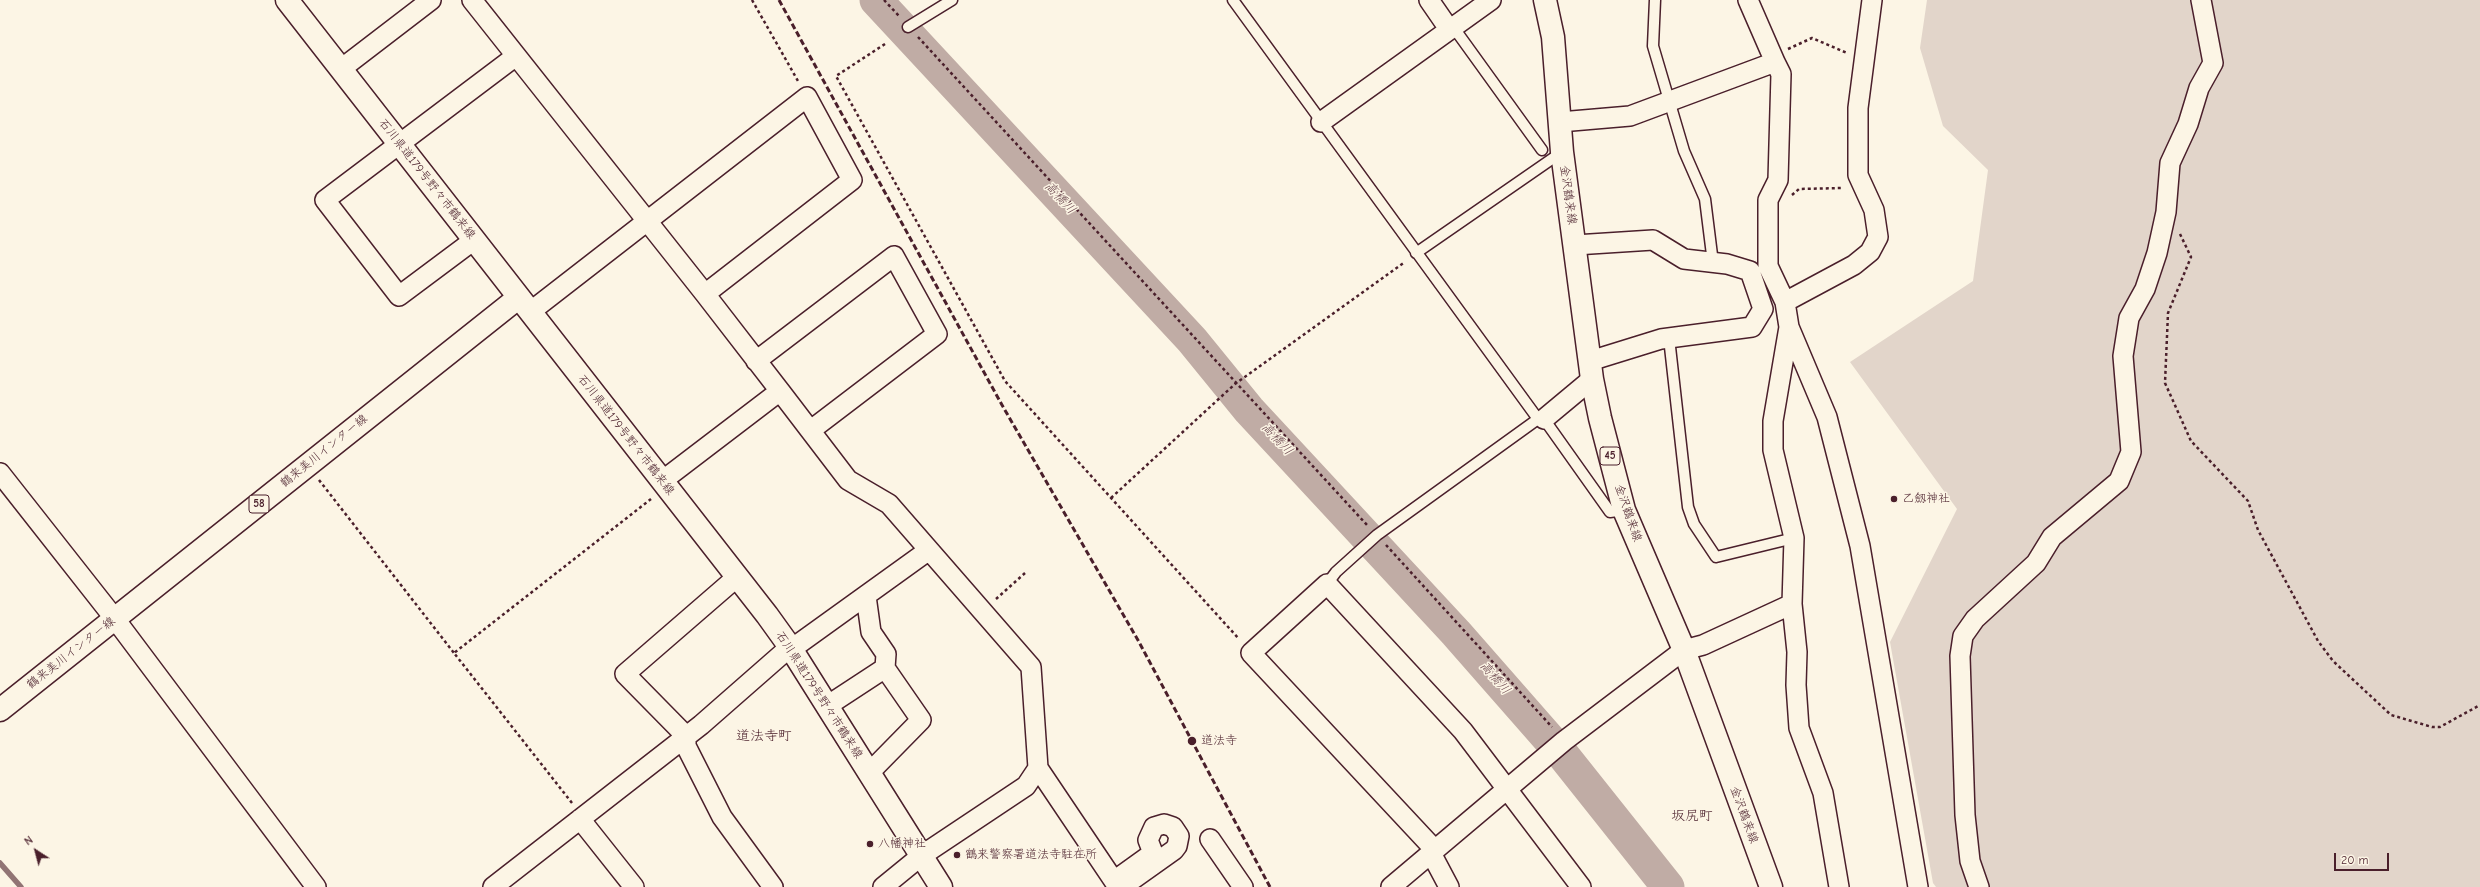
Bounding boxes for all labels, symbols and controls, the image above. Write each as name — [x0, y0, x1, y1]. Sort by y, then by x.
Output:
street label: 石川県道179号野々市鶴来線 — [376, 116, 478, 242]
street label: 金沢鶴来線 — [1557, 164, 1579, 226]
water label: 高橋川 — [1041, 178, 1079, 218]
street label: 石川県道179号野々市鶴来線 — [575, 372, 677, 498]
street label: 鶴来美川インター線 — [278, 411, 370, 491]
water label: 高橋川 — [1258, 419, 1296, 459]
road number: 45 — [1600, 447, 1620, 465]
street label: 金沢鶴来線 — [1611, 482, 1645, 544]
place label: 乙劔神社 — [1902, 492, 1950, 506]
marker: 乙劔神社 — [1889, 494, 1899, 504]
road number: 58 — [249, 495, 269, 513]
street label: 鶴来美川インター線 — [24, 614, 118, 692]
street label: 石川県道179号野々市鶴来線 — [772, 629, 866, 761]
water label: 高橋川 — [1476, 658, 1514, 698]
district label: 道法寺町 — [736, 728, 792, 744]
place label: 道法寺 — [1201, 734, 1237, 748]
marker: 道法寺 — [1186, 735, 1198, 747]
street label: 金沢鶴来線 — [1727, 784, 1761, 846]
district label: 坂尻町 — [1671, 808, 1713, 824]
north arrow — [16, 831, 56, 871]
text: N — [22, 834, 35, 848]
place label: 八幡神社 — [878, 837, 926, 851]
marker: 八幡神社 — [865, 839, 875, 849]
scale bar — [2336, 845, 2391, 871]
place label: 鶴来警察署道法寺駐在所 — [965, 848, 1097, 862]
marker: 鶴来警察署道法寺駐在所 — [952, 850, 962, 860]
text: 20 m — [2341, 853, 2369, 867]

